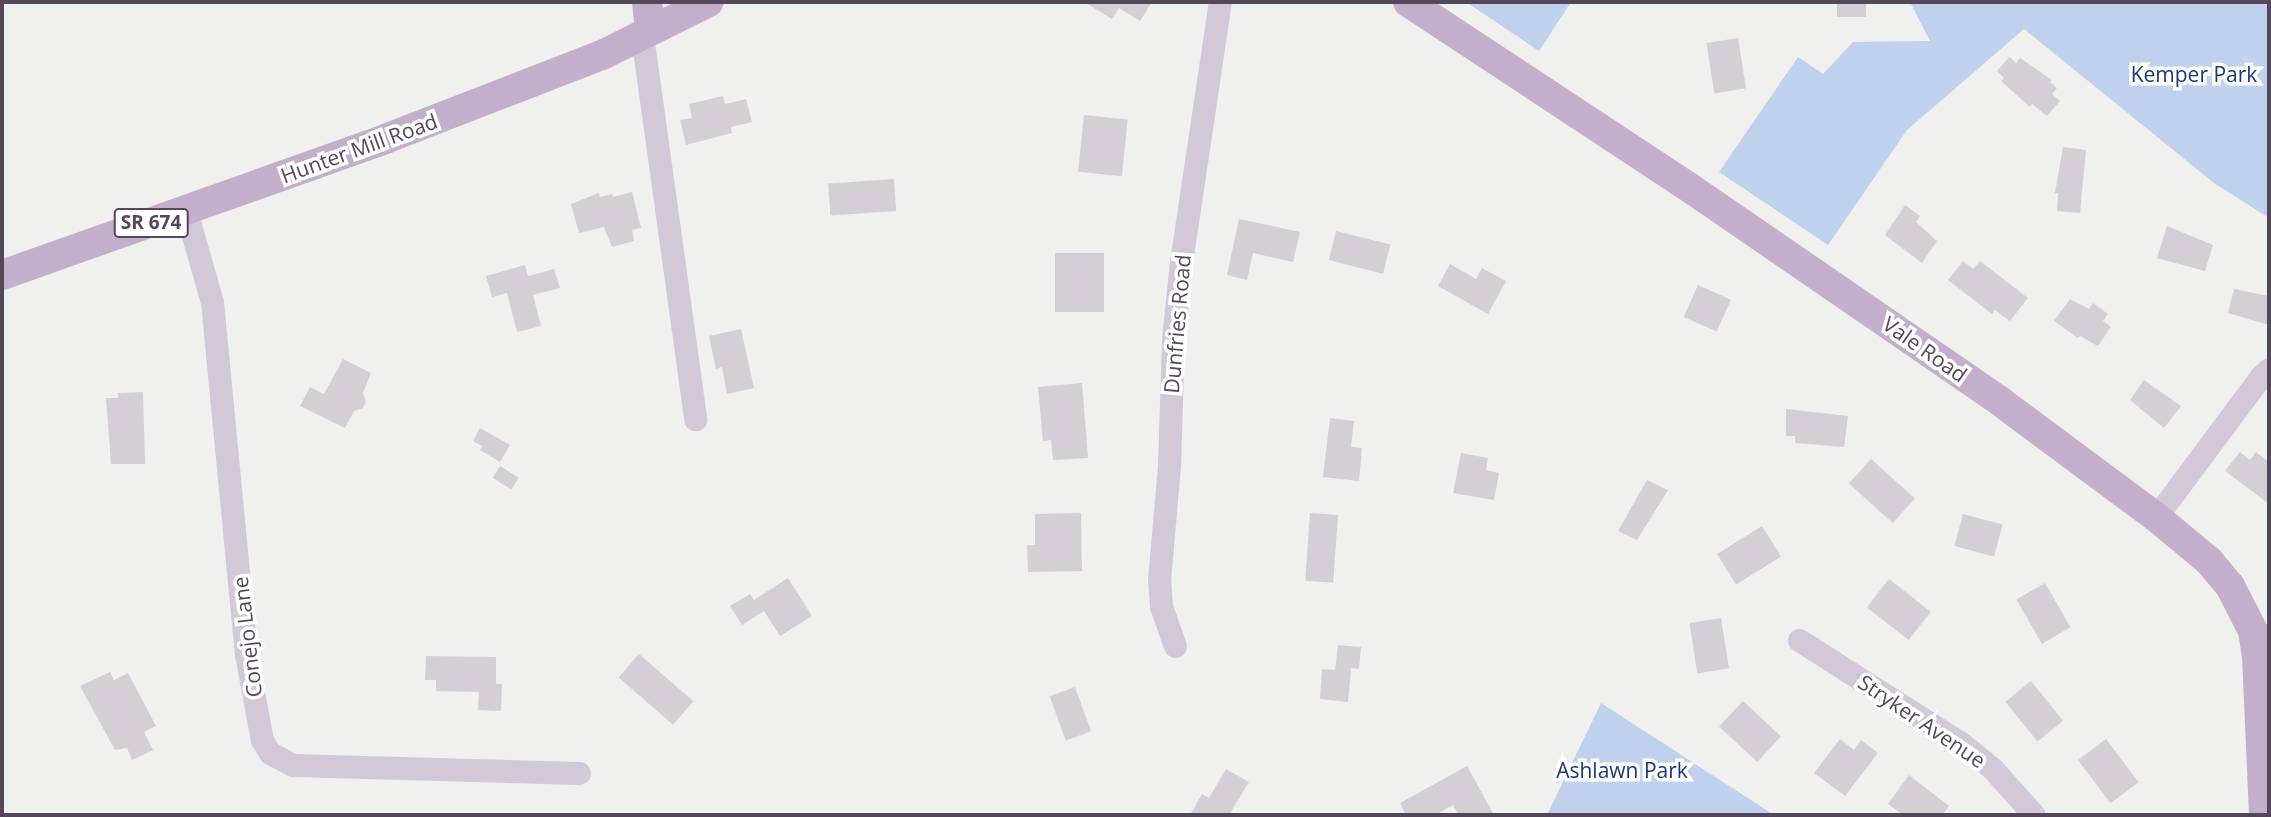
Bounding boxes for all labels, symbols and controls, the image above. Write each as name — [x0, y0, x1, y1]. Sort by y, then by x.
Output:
park label: Kemper Park — [2131, 61, 2257, 87]
street label: Hunter Mill Road — [277, 108, 441, 188]
road number: SR 674 — [113, 208, 190, 238]
street label: Dunfries Road — [1158, 254, 1196, 394]
street label: Vale Road — [1878, 311, 1972, 387]
street label: Conejo Lane — [227, 575, 267, 699]
street label: Stryker Avenue — [1854, 669, 1990, 773]
park label: Ashlawn Park — [1556, 757, 1688, 783]

